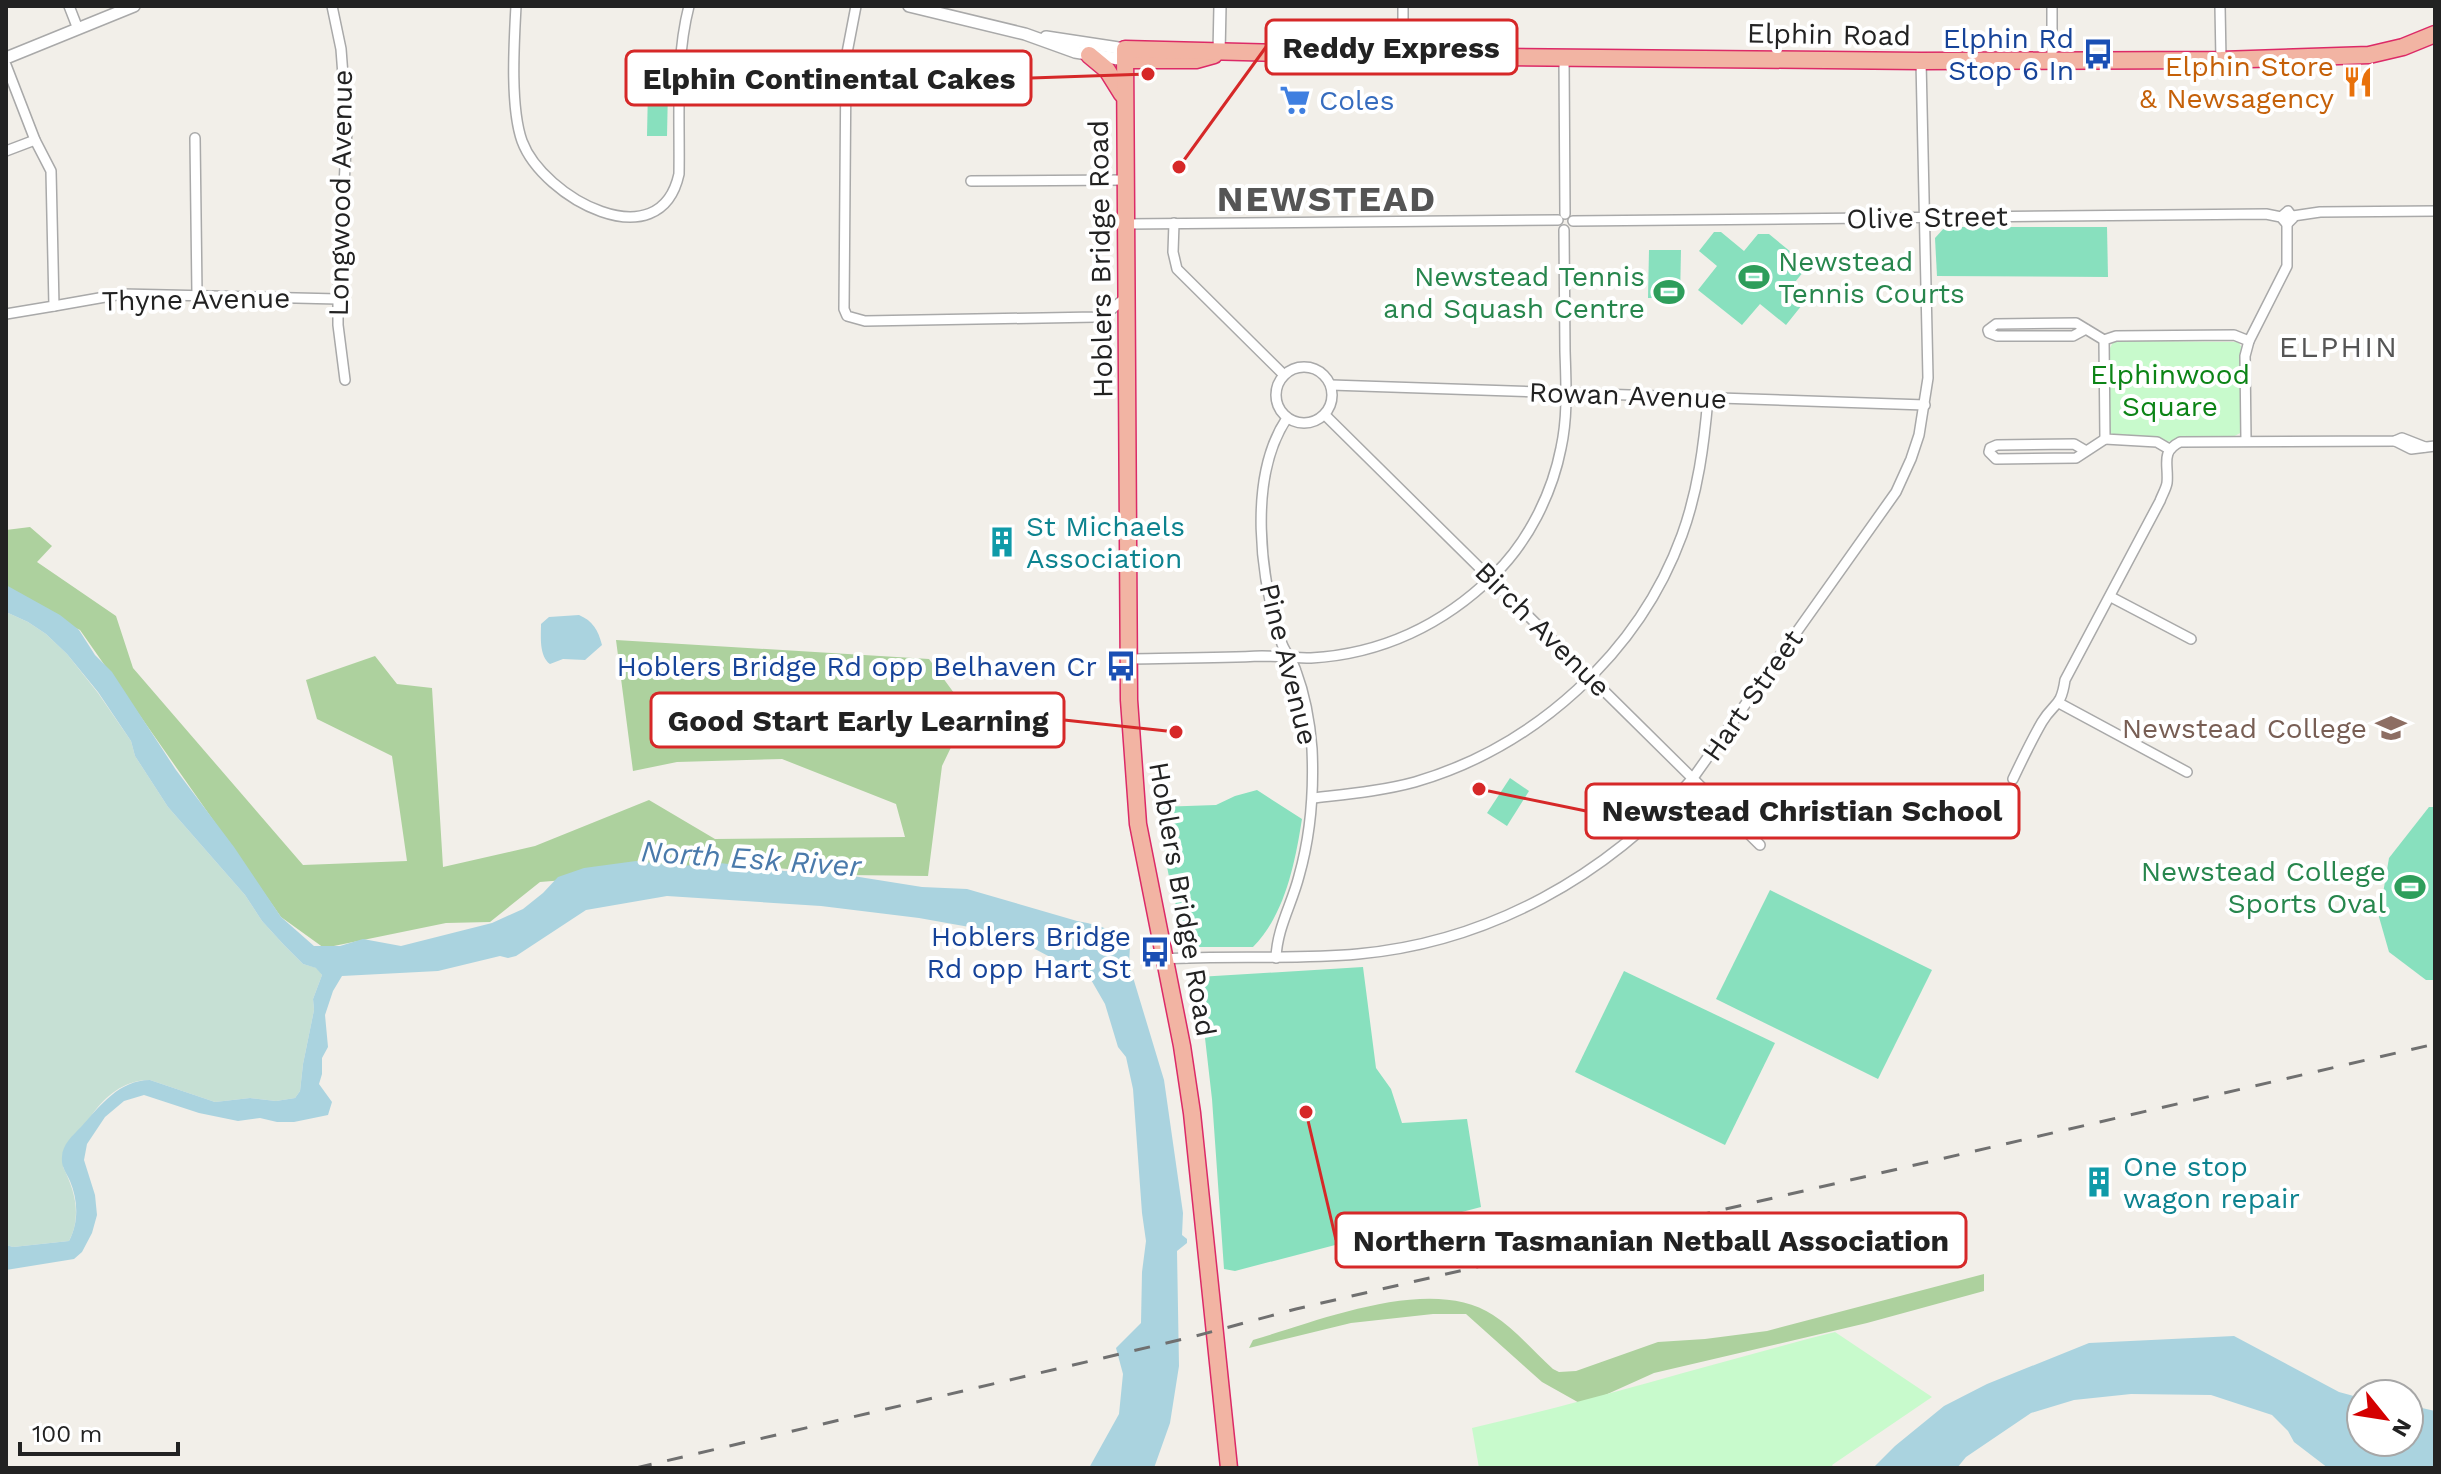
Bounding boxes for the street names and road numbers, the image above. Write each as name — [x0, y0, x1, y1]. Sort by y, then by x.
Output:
street label: Elphin Road — [1747, 17, 1911, 52]
street label: Longwood Avenue — [322, 69, 359, 317]
street label: Hoblers Bridge Road — [1082, 120, 1119, 398]
street label: Olive Street — [1846, 200, 2008, 235]
street label: Thyne Avenue — [101, 281, 291, 318]
street label: Rowan Avenue — [1528, 376, 1728, 415]
street label: Birch Avenue — [1468, 555, 1617, 704]
street label: Pine Avenue — [1252, 580, 1325, 748]
street label: Hart Street — [1695, 623, 1810, 767]
street label: Hoblers Bridge Road — [1142, 759, 1223, 1039]

